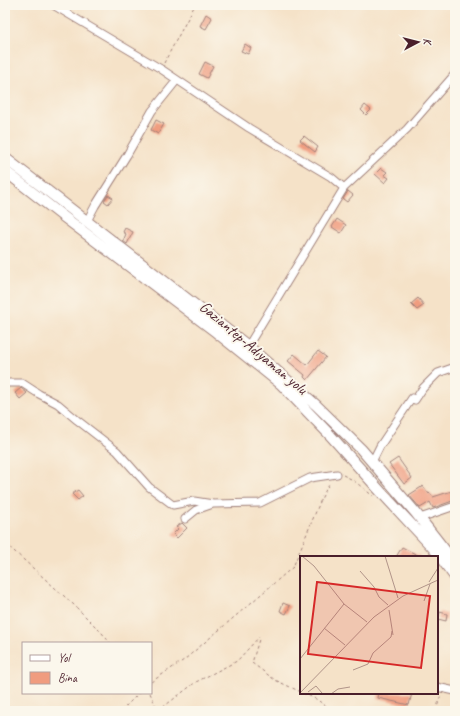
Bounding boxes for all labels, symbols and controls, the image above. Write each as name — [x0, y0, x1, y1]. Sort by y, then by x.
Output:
north arrow — [398, 22, 438, 62]
text: K — [421, 37, 436, 47]
street label: Gaziantep-Adıyaman yolu — [195, 297, 312, 399]
inset map — [300, 556, 438, 694]
legend — [22, 642, 152, 694]
text: Yol — [58, 650, 72, 666]
text: Bina — [58, 670, 78, 686]

